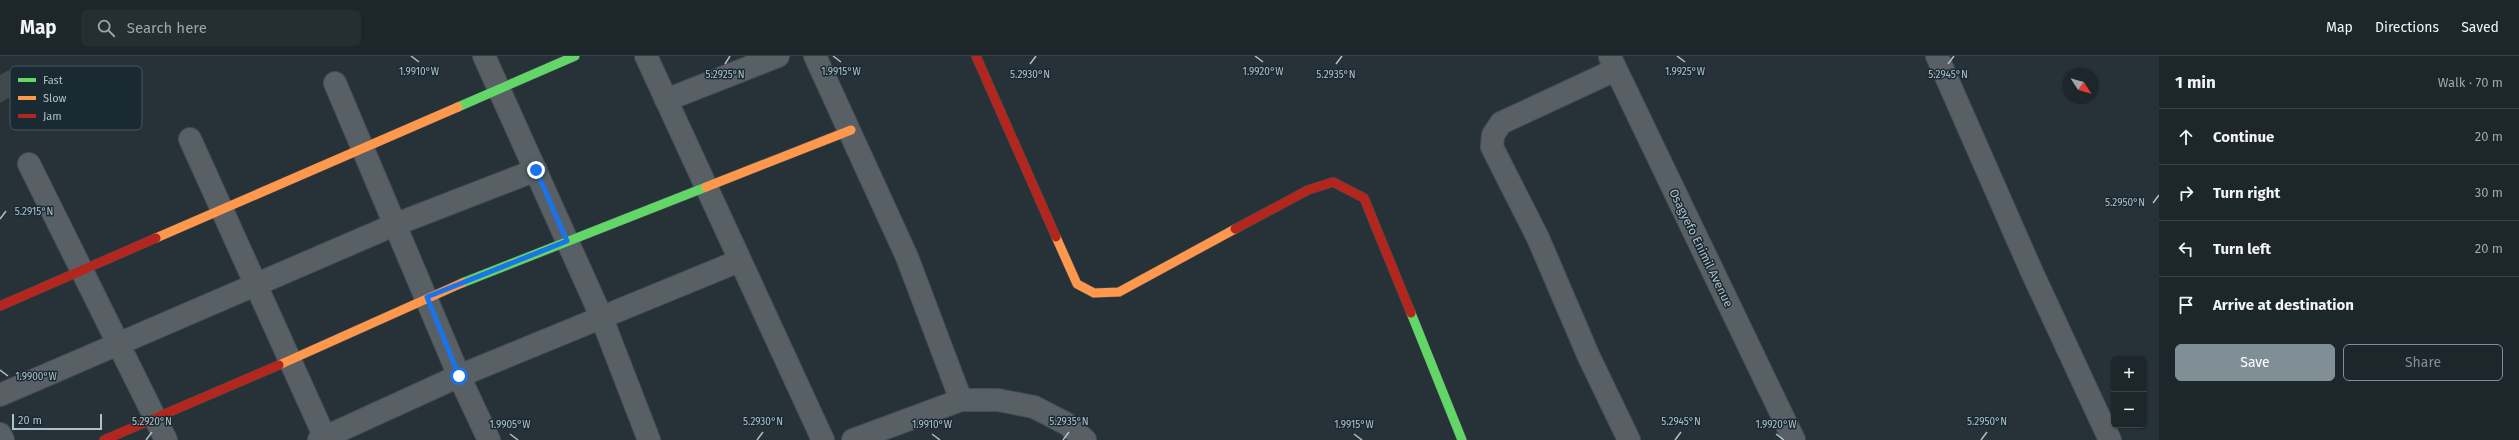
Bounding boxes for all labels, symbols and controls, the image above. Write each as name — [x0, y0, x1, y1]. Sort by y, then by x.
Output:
search box — [81, 10, 361, 46]
text: Map — [20, 16, 57, 39]
icon: search — [95, 17, 117, 39]
text: Search here — [127, 19, 207, 37]
text: Map — [2326, 19, 2353, 36]
text: Directions — [2375, 19, 2439, 36]
text: Saved — [2461, 19, 2499, 36]
legend — [10, 66, 142, 130]
text: 1.9910°W — [399, 66, 440, 78]
text: 1.9915°W — [821, 66, 861, 78]
text: 1.9920°W — [1243, 66, 1284, 78]
text: 1.9925°W — [1665, 66, 1706, 78]
north arrow — [2063, 68, 2099, 104]
text: 5.2925°N — [705, 69, 745, 81]
text: 5.2930°N — [1010, 69, 1050, 81]
text: 5.2935°N — [1316, 69, 1356, 81]
text: 5.2945°N — [1928, 69, 1968, 81]
text: 1 min — [2175, 72, 2216, 93]
text: Fast — [43, 74, 63, 87]
text: Walk · 70 m — [2438, 75, 2503, 90]
text: Slow — [43, 92, 67, 105]
text: Jam — [43, 110, 62, 123]
icon: ahead — [2175, 126, 2197, 148]
text: Continue — [2213, 128, 2274, 146]
text: 20 m — [2475, 129, 2503, 144]
route end — [527, 161, 545, 179]
icon: right — [2175, 182, 2197, 204]
text: Turn right — [2213, 184, 2280, 202]
text: 30 m — [2475, 185, 2503, 200]
street label: Osagyefo Enimil Avenue — [1666, 187, 1736, 309]
text: 5.2950°N — [2105, 197, 2145, 209]
text: 5.2915°N — [15, 206, 53, 218]
icon: left — [2175, 238, 2197, 260]
text: Turn left — [2213, 240, 2271, 258]
text: 20 m — [2475, 241, 2503, 256]
icon: arrive — [2175, 294, 2197, 316]
text: Arrive at destination — [2213, 296, 2354, 314]
button: Save — [2175, 344, 2335, 381]
button: Share — [2343, 344, 2503, 381]
map controls — [2111, 356, 2147, 428]
button: + — [2111, 356, 2147, 392]
route start — [450, 367, 468, 385]
text: 1.9900°W — [15, 371, 58, 383]
button: − — [2111, 392, 2147, 428]
scale bar — [12, 412, 102, 431]
text: 20 m — [18, 414, 42, 427]
text: 5.2920°N — [132, 416, 172, 428]
text: 5.2930°N — [743, 416, 783, 428]
text: 5.2935°N — [1049, 416, 1089, 428]
text: 5.2945°N — [1661, 416, 1701, 428]
text: 5.2950°N — [1967, 416, 2007, 428]
text: 1.9905°W — [490, 419, 531, 431]
text: 1.9910°W — [912, 419, 953, 431]
text: 1.9915°W — [1334, 419, 1374, 431]
text: 1.9920°W — [1756, 419, 1797, 431]

